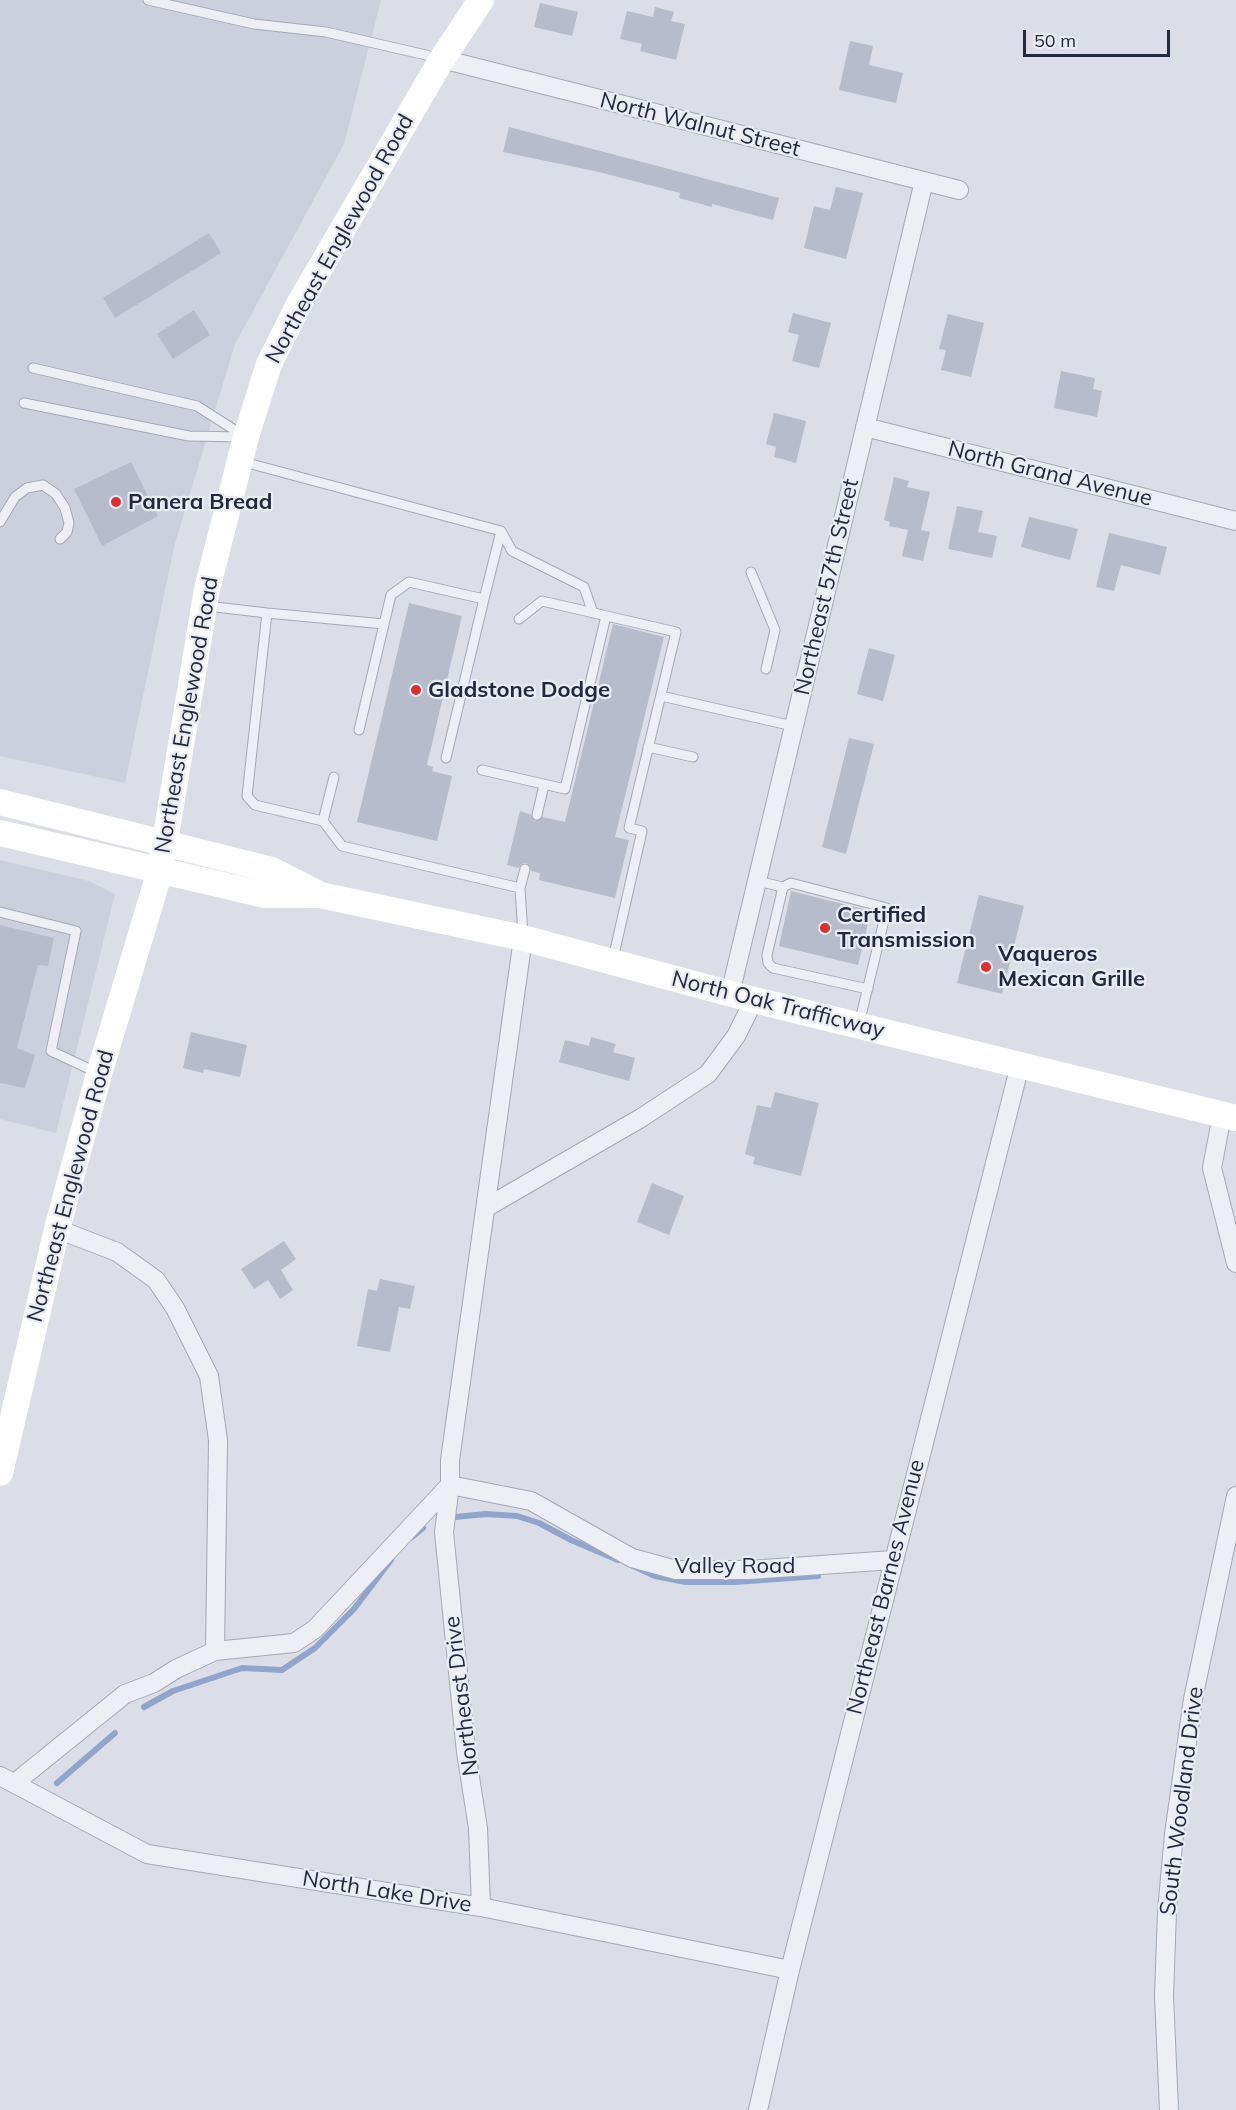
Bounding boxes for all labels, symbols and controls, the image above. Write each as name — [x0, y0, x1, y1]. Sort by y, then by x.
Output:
scale bar — [1026, 18, 1173, 56]
text: 50 m — [1034, 29, 1076, 52]
street label: North Walnut Street — [597, 87, 803, 163]
street label: Northeast Englewood Road — [260, 110, 420, 368]
street label: North Grand Avenue — [945, 436, 1155, 512]
street label: Northeast 57th Street — [789, 476, 865, 698]
place label: Panera Bread — [128, 489, 272, 515]
marker: Panera Bread — [109, 495, 123, 509]
street label: Northeast Englewood Road — [150, 574, 224, 856]
place label: Gladstone Dodge — [428, 677, 610, 703]
marker: Gladstone Dodge — [409, 683, 423, 697]
place label: Certified Transmission — [837, 902, 975, 954]
marker: Certified Transmission — [818, 921, 832, 935]
place label: Vaqueros Mexican Grille — [998, 941, 1145, 992]
marker: Vaqueros Mexican Grille — [979, 960, 993, 974]
street label: North Oak Trafficway — [669, 966, 887, 1044]
street label: Northeast Englewood Road — [22, 1047, 120, 1325]
street label: Northeast Barnes Avenue — [842, 1457, 930, 1717]
street label: Valley Road — [675, 1553, 795, 1579]
street label: Northeast Drive — [439, 1615, 485, 1777]
street label: South Woodland Drive — [1155, 1685, 1209, 1917]
street label: North Lake Drive — [300, 1866, 474, 1918]

